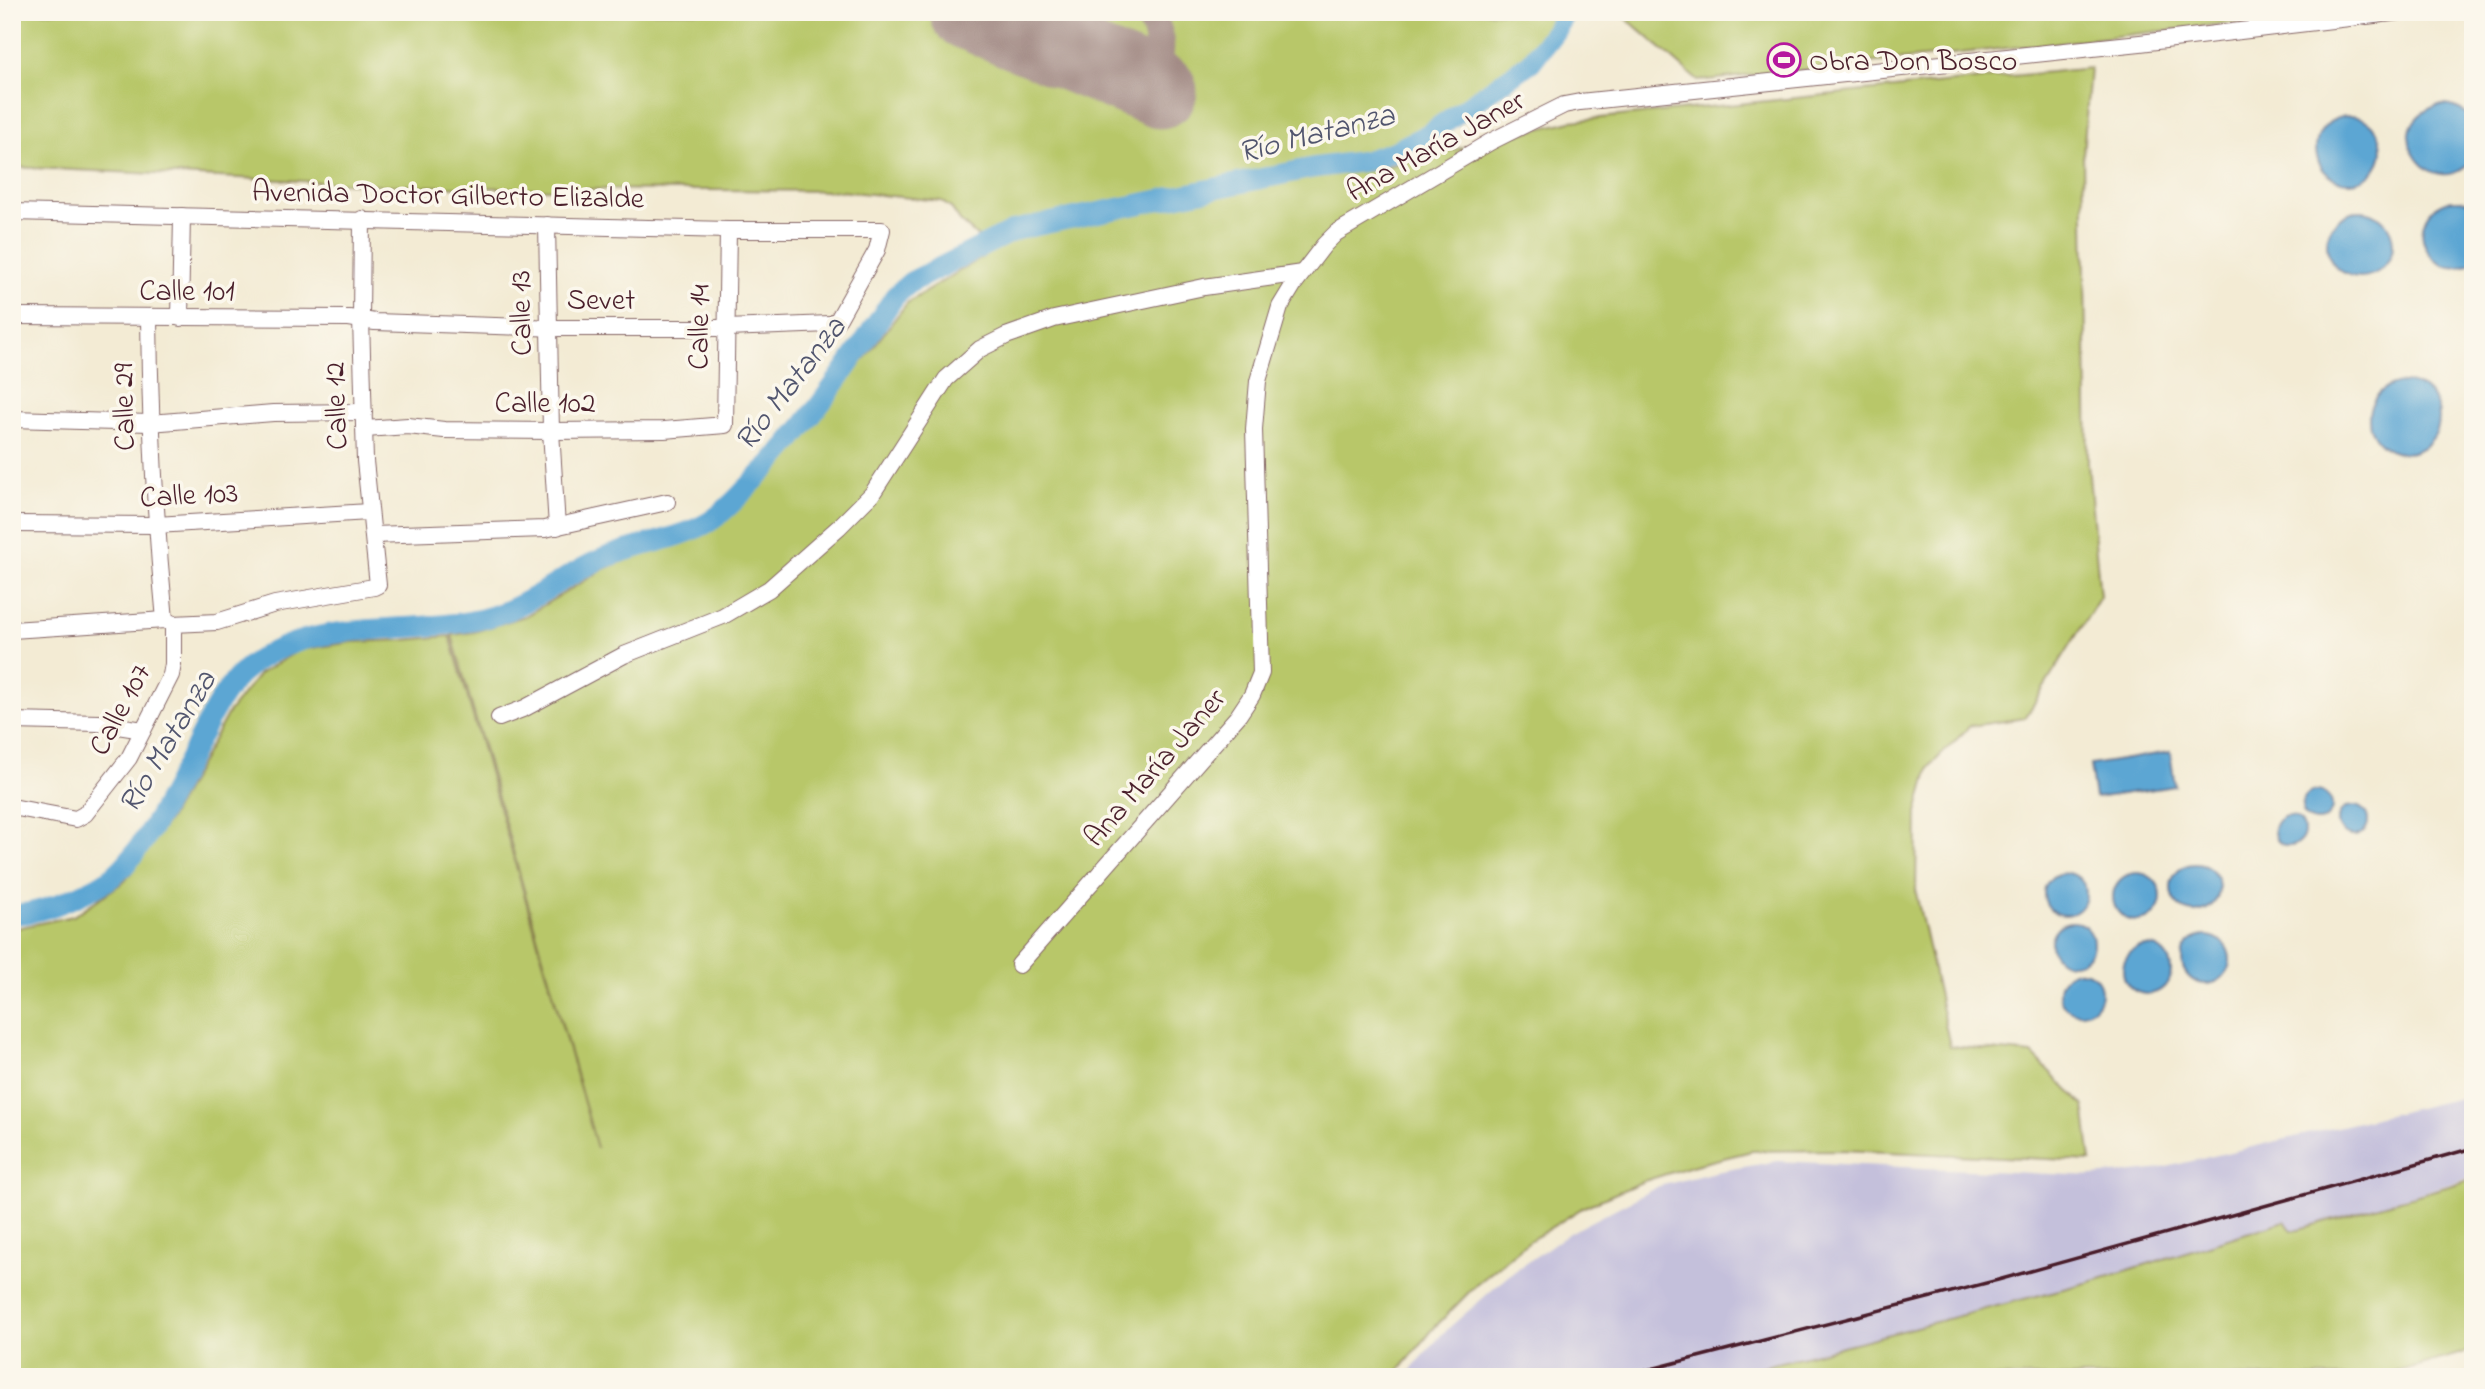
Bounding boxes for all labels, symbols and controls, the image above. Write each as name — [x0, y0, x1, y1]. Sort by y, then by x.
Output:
sports icon: Obra Don Bosco — [1765, 41, 1803, 79]
place label: Obra Don Bosco — [1809, 41, 2017, 85]
street label: Ana María Janer — [1339, 80, 1534, 215]
water label: Río Matanza — [1234, 93, 1401, 177]
street label: Avenida Doctor Gilberto Elizalde — [251, 172, 645, 222]
street label: Calle 13 — [500, 270, 546, 356]
street label: Calle 101 — [139, 271, 235, 315]
street label: Sevet — [567, 280, 635, 324]
street label: Calle 14 — [678, 284, 724, 370]
water label: Río Matanza — [724, 307, 860, 462]
street label: Calle 12 — [314, 361, 362, 451]
street label: Calle 29 — [103, 363, 149, 451]
street label: Calle 102 — [494, 383, 596, 427]
street label: Calle 103 — [139, 472, 240, 522]
street label: Calle 107 — [79, 657, 164, 764]
water label: Río Matanza — [108, 662, 231, 823]
street label: Ana María Janer — [1075, 679, 1238, 858]

